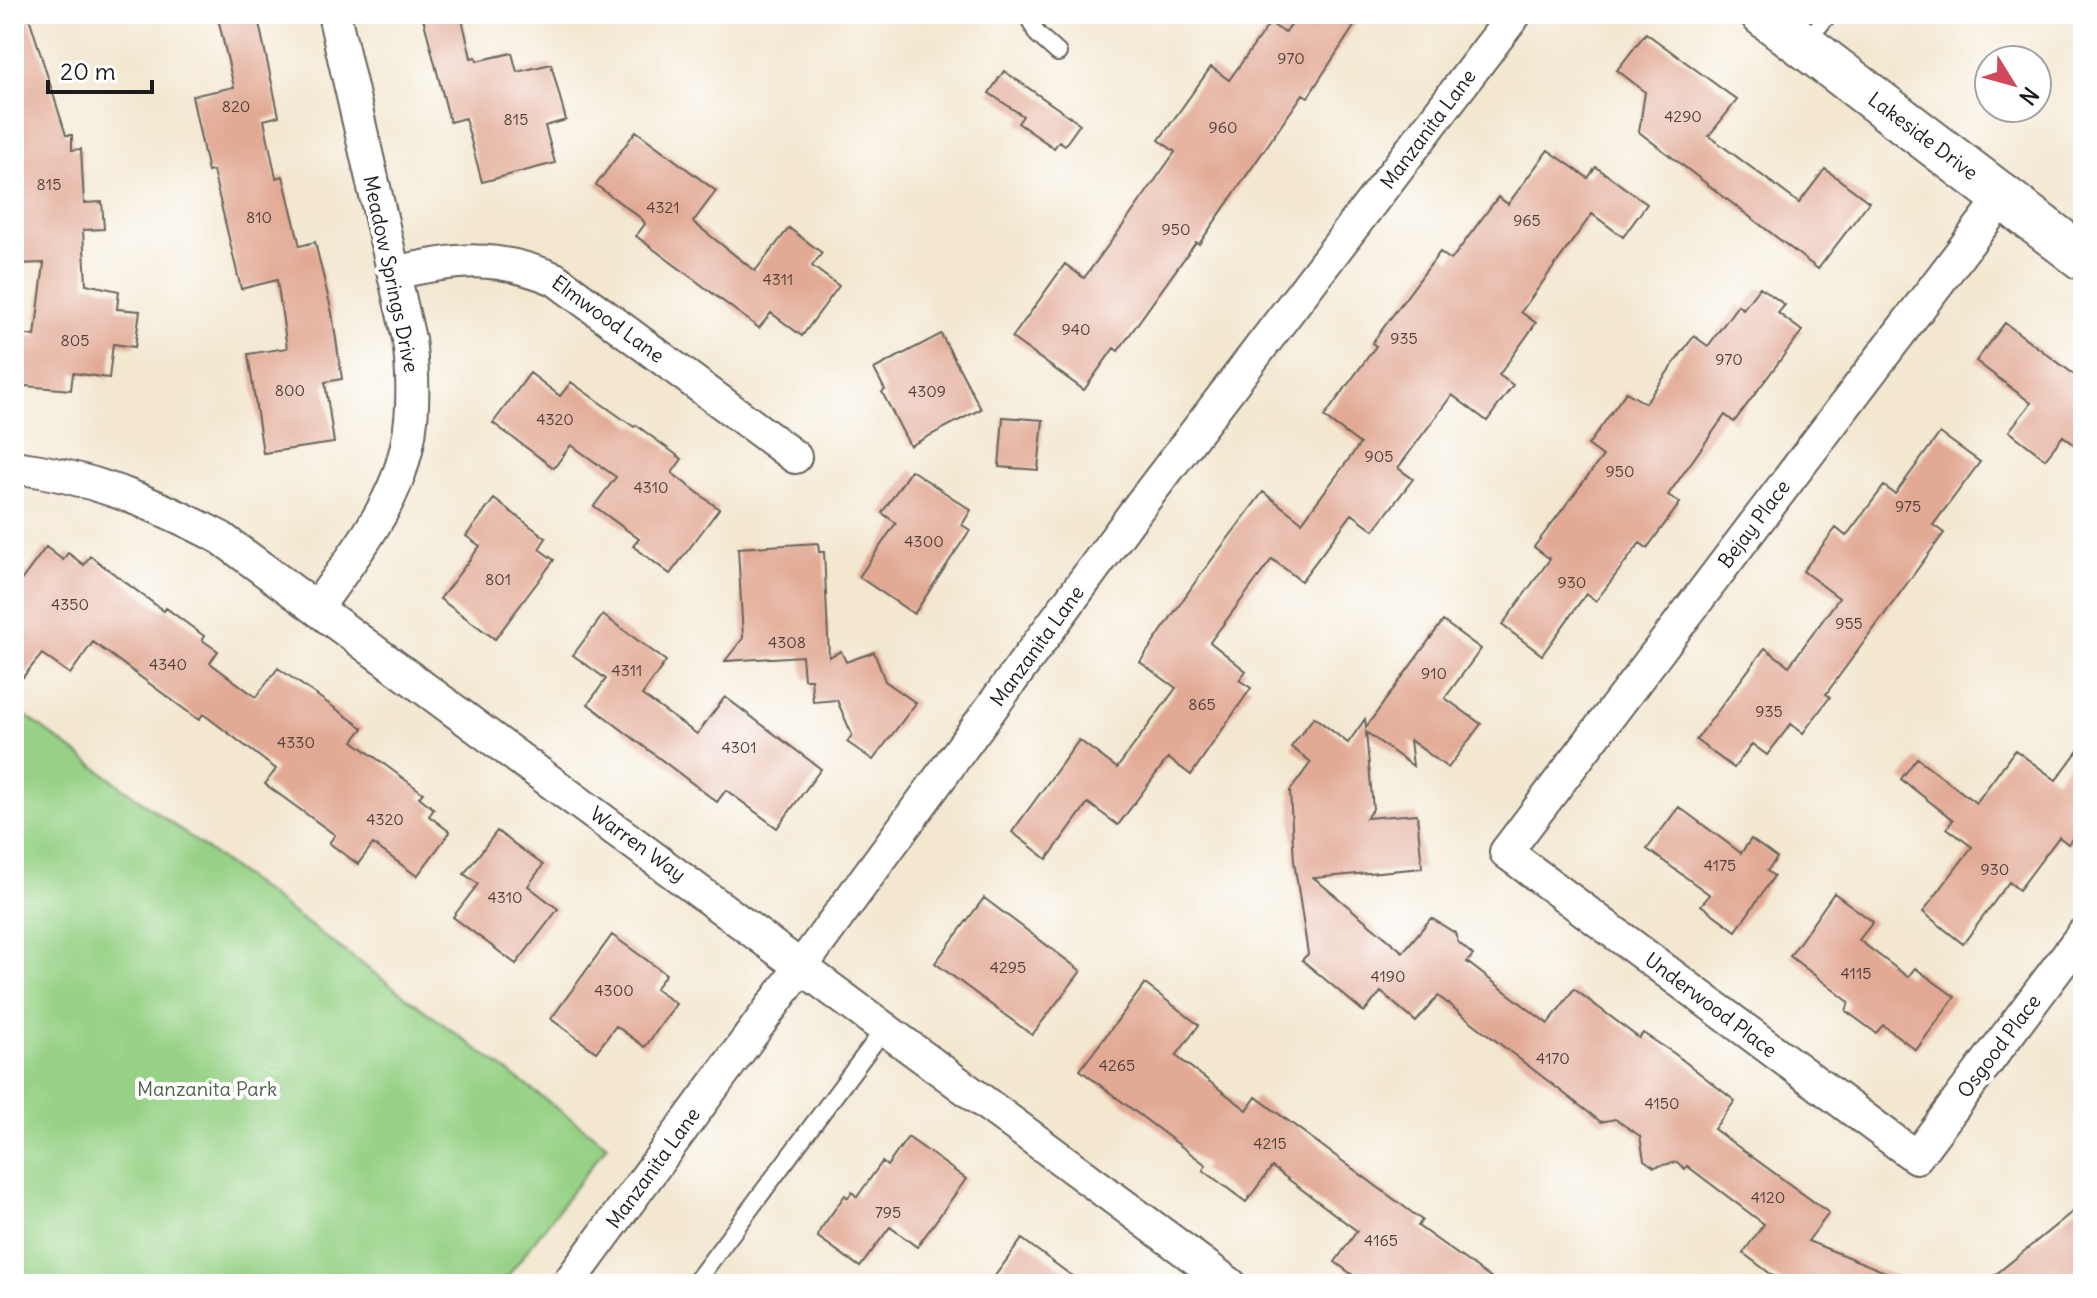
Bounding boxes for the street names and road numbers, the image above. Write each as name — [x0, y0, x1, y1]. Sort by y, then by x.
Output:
street label: Manzanita Lane — [1374, 64, 1481, 193]
street label: Lakeside Drive — [1863, 86, 1983, 185]
street label: Meadow Springs Drive — [358, 173, 425, 375]
street label: Elmwood Lane — [547, 269, 669, 368]
street label: Bejay Place — [1712, 475, 1795, 573]
street label: Manzanita Lane — [984, 580, 1089, 711]
street label: Warren Way — [586, 801, 691, 887]
street label: Underwood Place — [1640, 947, 1782, 1062]
street label: Osgood Place — [1952, 989, 2046, 1102]
street label: Manzanita Lane — [600, 1102, 705, 1233]

